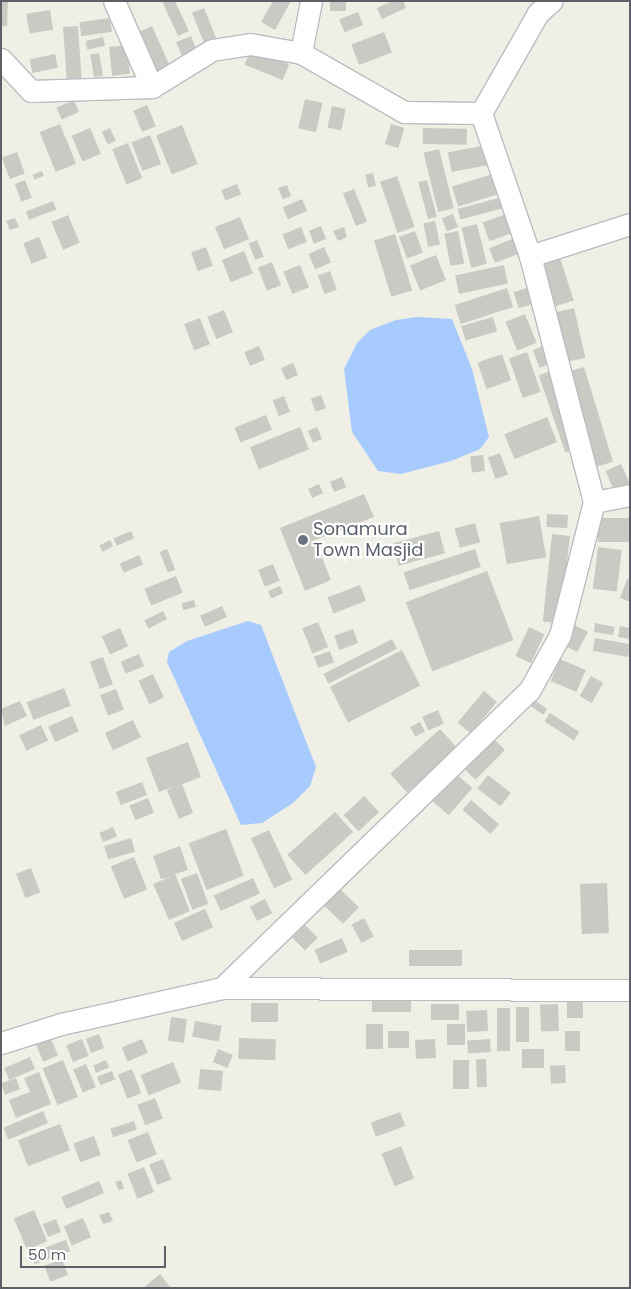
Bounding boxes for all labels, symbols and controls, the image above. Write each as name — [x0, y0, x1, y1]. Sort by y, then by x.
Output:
place label: Sonamura Town Masjid — [313, 519, 423, 562]
marker: Sonamura Town Masjid — [297, 534, 309, 546]
scale bar — [22, 1236, 169, 1268]
text: 50 m — [28, 1244, 66, 1265]

